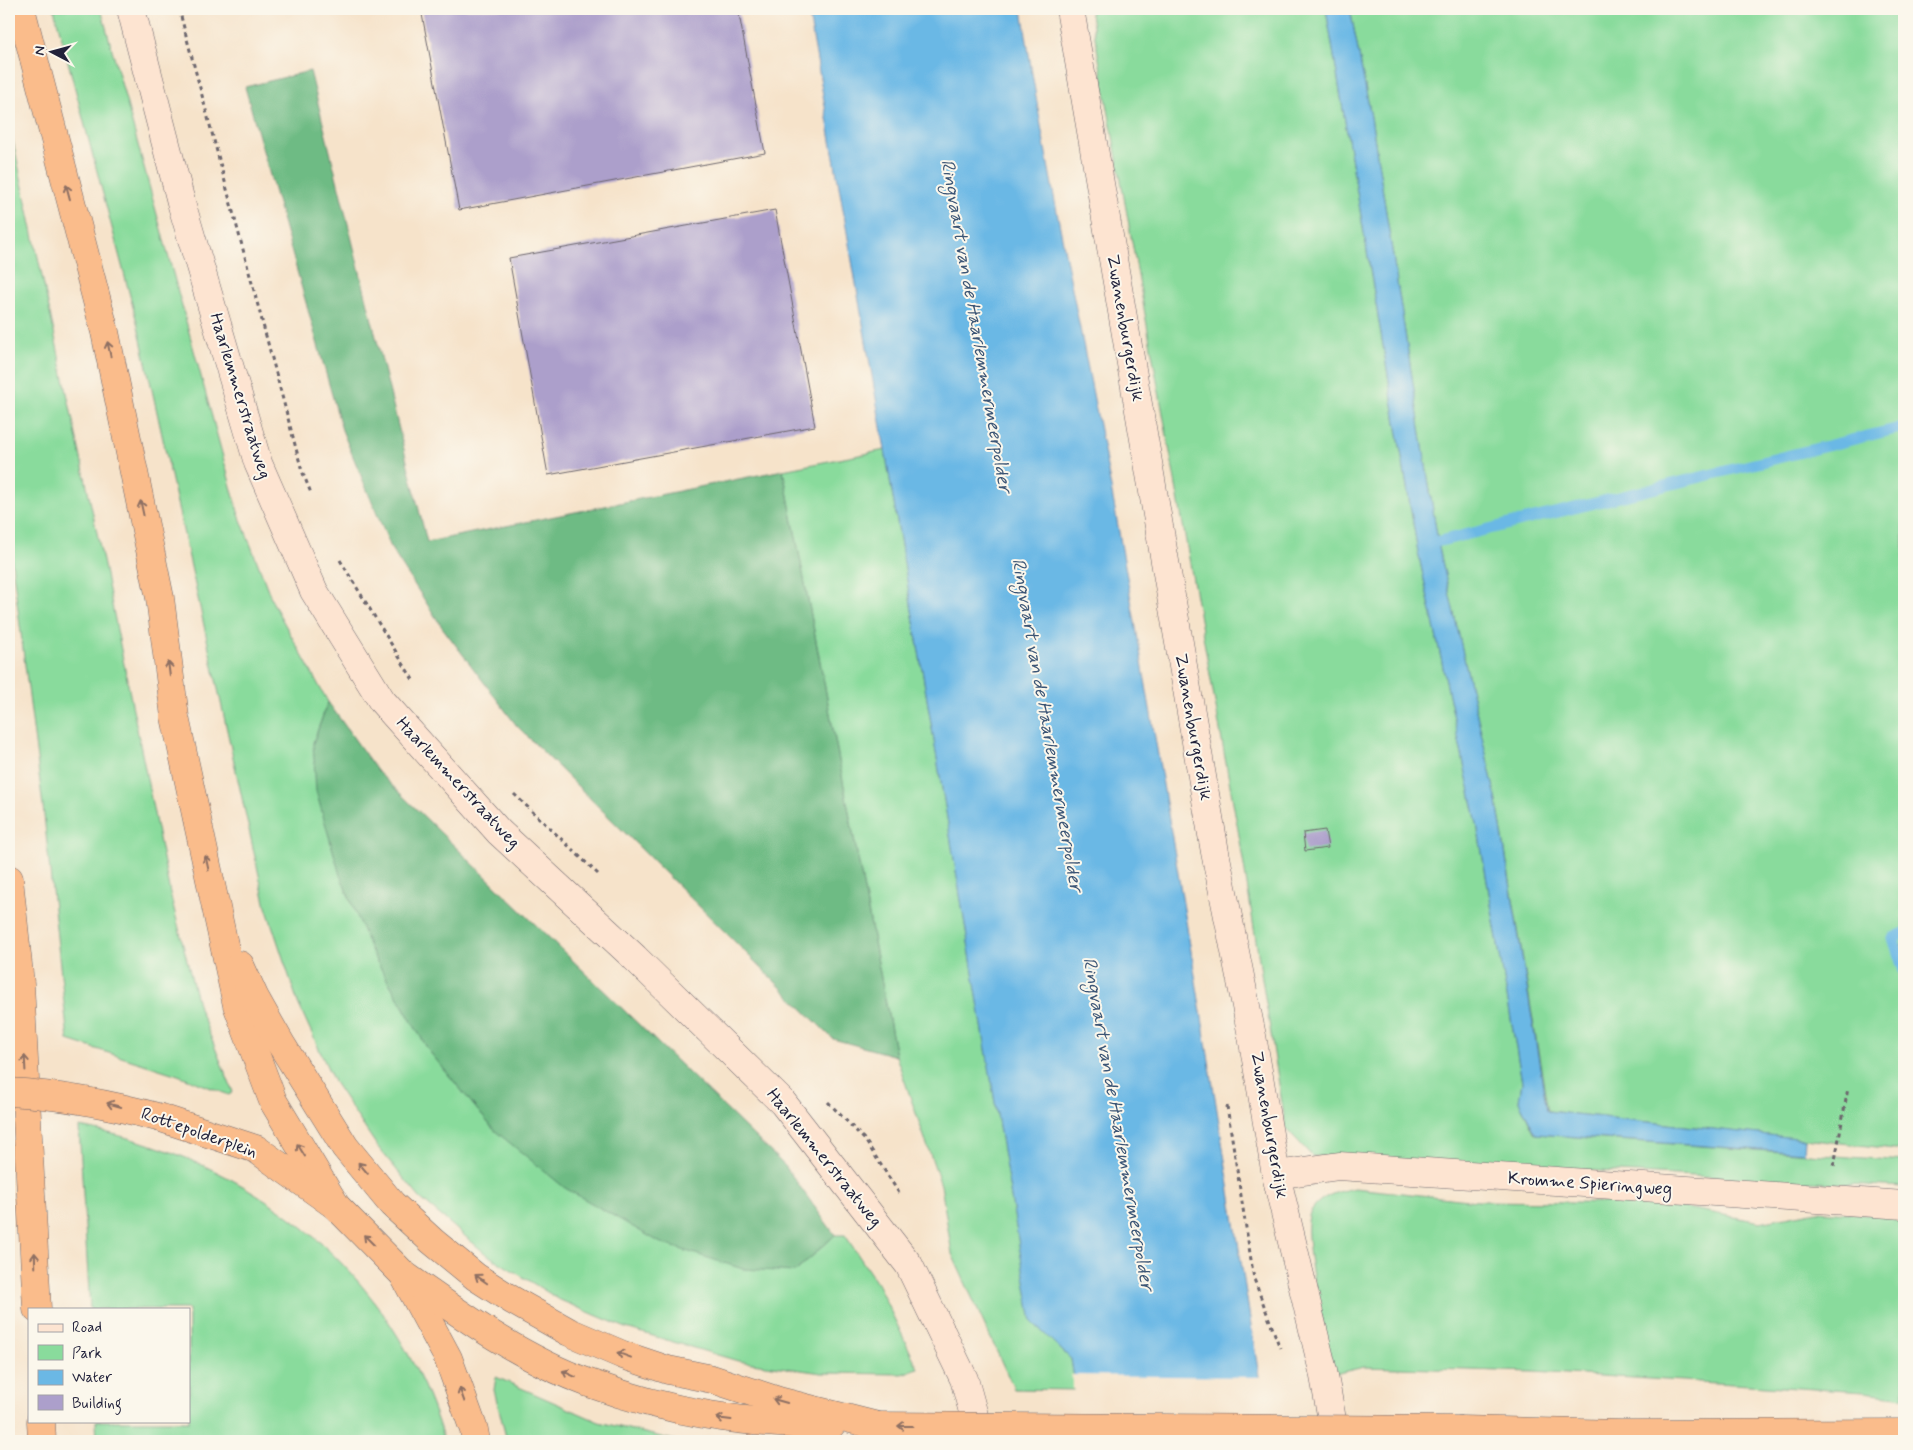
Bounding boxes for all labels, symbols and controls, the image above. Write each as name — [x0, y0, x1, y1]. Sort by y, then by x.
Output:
north arrow — [28, 28, 78, 78]
text: N — [31, 45, 50, 56]
water label: Ringvaart van de Haarlemmermeerpolder — [932, 157, 1018, 498]
one-way arrow — [63, 184, 72, 200]
street label: Zwanenburgerdijk — [1100, 253, 1150, 403]
street label: Haarlemmerstraatweg — [203, 310, 277, 482]
one-way arrow — [104, 342, 113, 358]
one-way arrow — [136, 501, 146, 517]
water label: Ringvaart van de Haarlemmermeerpolder — [1003, 556, 1089, 897]
street label: Zwanenburgerdijk — [1168, 652, 1218, 802]
one-way arrow — [164, 661, 174, 677]
street label: Haarlemmerstraatweg — [390, 712, 526, 854]
one-way arrow — [202, 855, 211, 871]
water label: Ringvaart van de Haarlemmermeerpolder — [1074, 955, 1160, 1296]
street label: Zwanenburgerdijk — [1244, 1050, 1294, 1200]
one-way arrow — [20, 1055, 29, 1071]
street label: Haarlemmerstraatweg — [760, 1083, 888, 1233]
one-way arrow — [106, 1100, 122, 1110]
street label: Rottepolderplein — [138, 1102, 260, 1164]
one-way arrow — [296, 1143, 306, 1157]
one-way arrow — [357, 1162, 369, 1175]
street label: Kromme Spieringweg — [1507, 1166, 1673, 1203]
one-way arrow — [363, 1234, 376, 1246]
one-way arrow — [30, 1252, 39, 1268]
one-way arrow — [474, 1274, 488, 1284]
legend — [28, 1308, 190, 1422]
text: Road — [72, 1318, 102, 1338]
text: Park — [72, 1344, 102, 1364]
one-way arrow — [617, 1350, 632, 1359]
text: Water — [72, 1368, 112, 1388]
one-way arrow — [562, 1369, 577, 1378]
one-way arrow — [457, 1388, 466, 1403]
text: Building — [72, 1394, 122, 1415]
one-way arrow — [772, 1395, 788, 1405]
one-way arrow — [717, 1414, 733, 1424]
one-way arrow — [897, 1421, 913, 1431]

